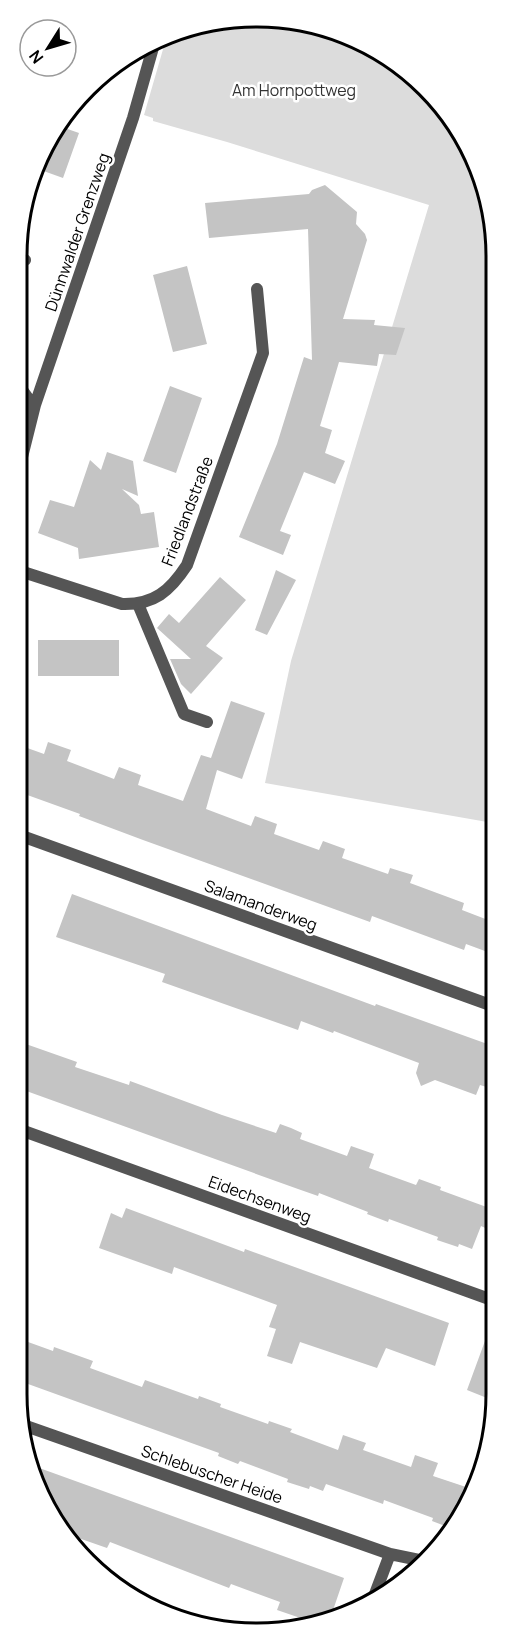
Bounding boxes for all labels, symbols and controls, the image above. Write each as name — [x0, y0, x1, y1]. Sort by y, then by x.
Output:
north arrow — [18, 18, 78, 78]
text: N — [24, 46, 48, 68]
park label: Am Hornpottweg — [232, 79, 356, 101]
street label: Dünnwalder Grenzweg — [40, 150, 114, 314]
street label: Friedlandstraße — [156, 453, 218, 569]
street label: Salamanderweg — [201, 874, 321, 936]
street label: Eidechsenweg — [206, 1170, 314, 1228]
street label: Schlebuscher Heide — [138, 1439, 286, 1509]

